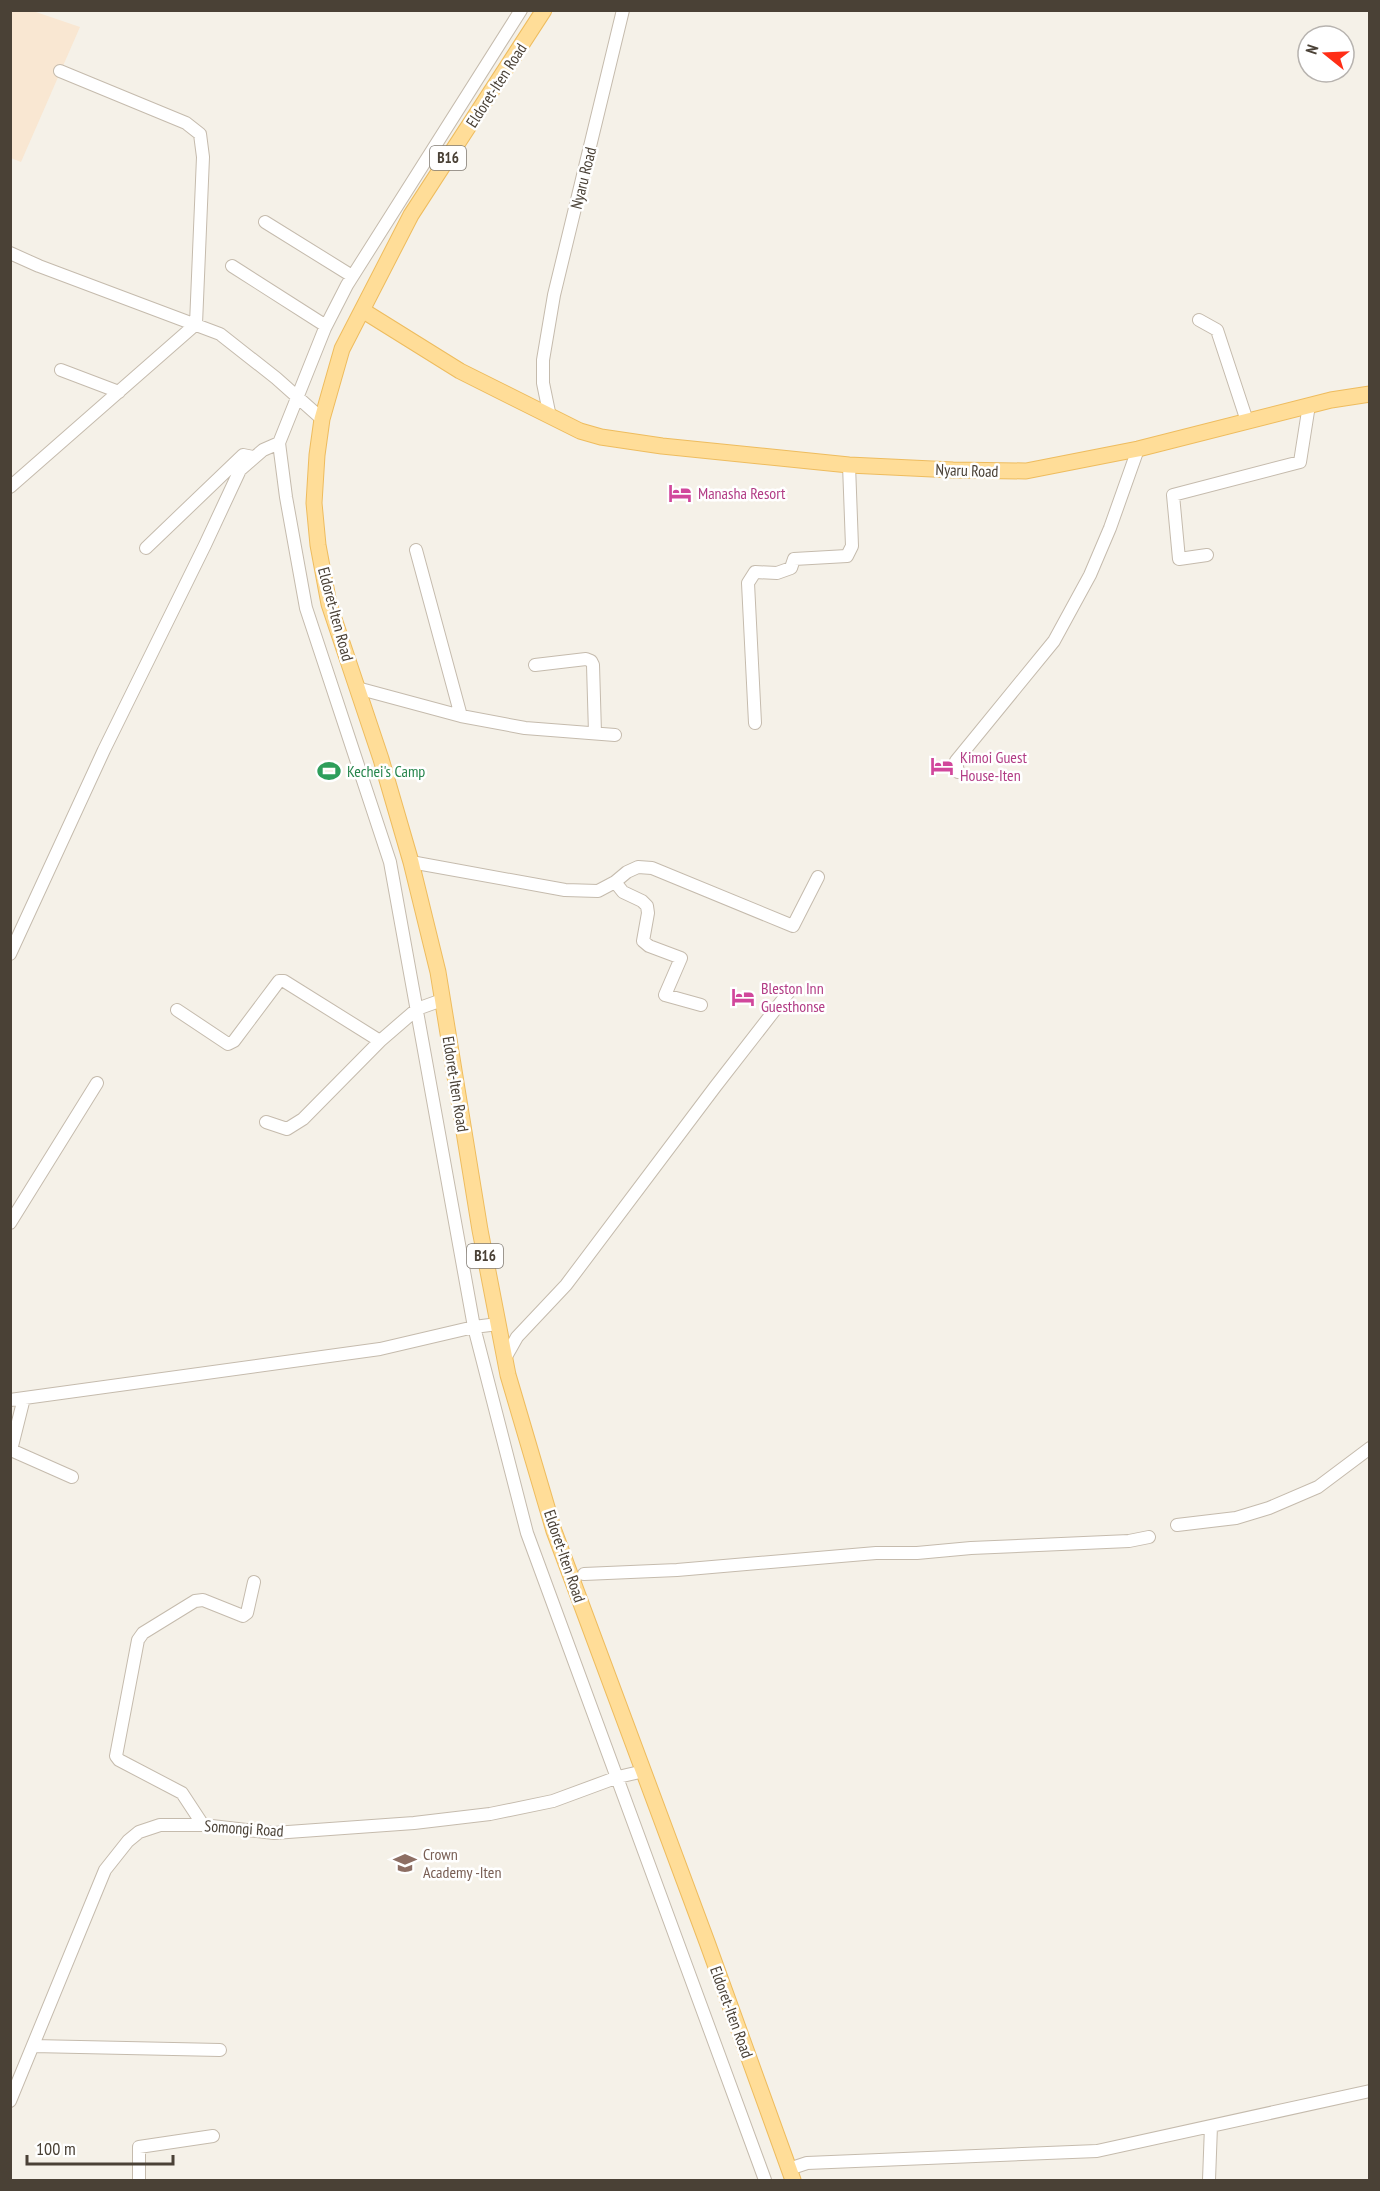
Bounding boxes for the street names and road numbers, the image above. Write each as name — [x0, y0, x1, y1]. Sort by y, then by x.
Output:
street label: Eldoret-Iten Road — [461, 39, 531, 131]
street label: Nyaru Road — [566, 145, 600, 211]
road number: B16 — [430, 146, 466, 170]
street label: Nyaru Road — [935, 459, 999, 481]
street label: Eldoret-Iten Road — [314, 565, 358, 663]
street label: Eldoret-Iten Road — [439, 1035, 473, 1133]
road number: B16 — [467, 1244, 503, 1268]
street label: Eldoret-Iten Road — [540, 1507, 590, 1605]
street label: Somongi Road — [204, 1815, 284, 1841]
street label: Eldoret-Iten Road — [706, 1963, 758, 2061]

